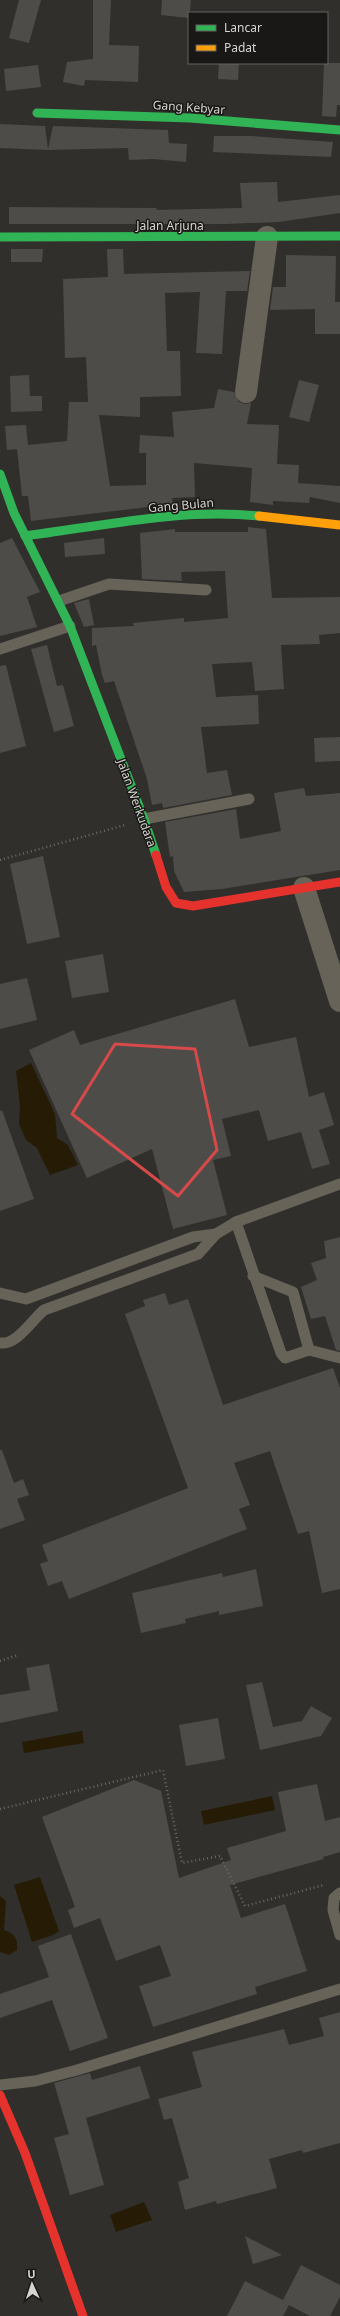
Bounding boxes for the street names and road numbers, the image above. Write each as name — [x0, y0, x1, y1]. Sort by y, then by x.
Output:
street label: Gang Kebyar — [152, 96, 226, 118]
street label: Jalan Arjuna — [135, 217, 204, 234]
street label: Gang Bulan — [147, 494, 215, 516]
street label: Jalan Werkudara — [113, 756, 161, 849]

